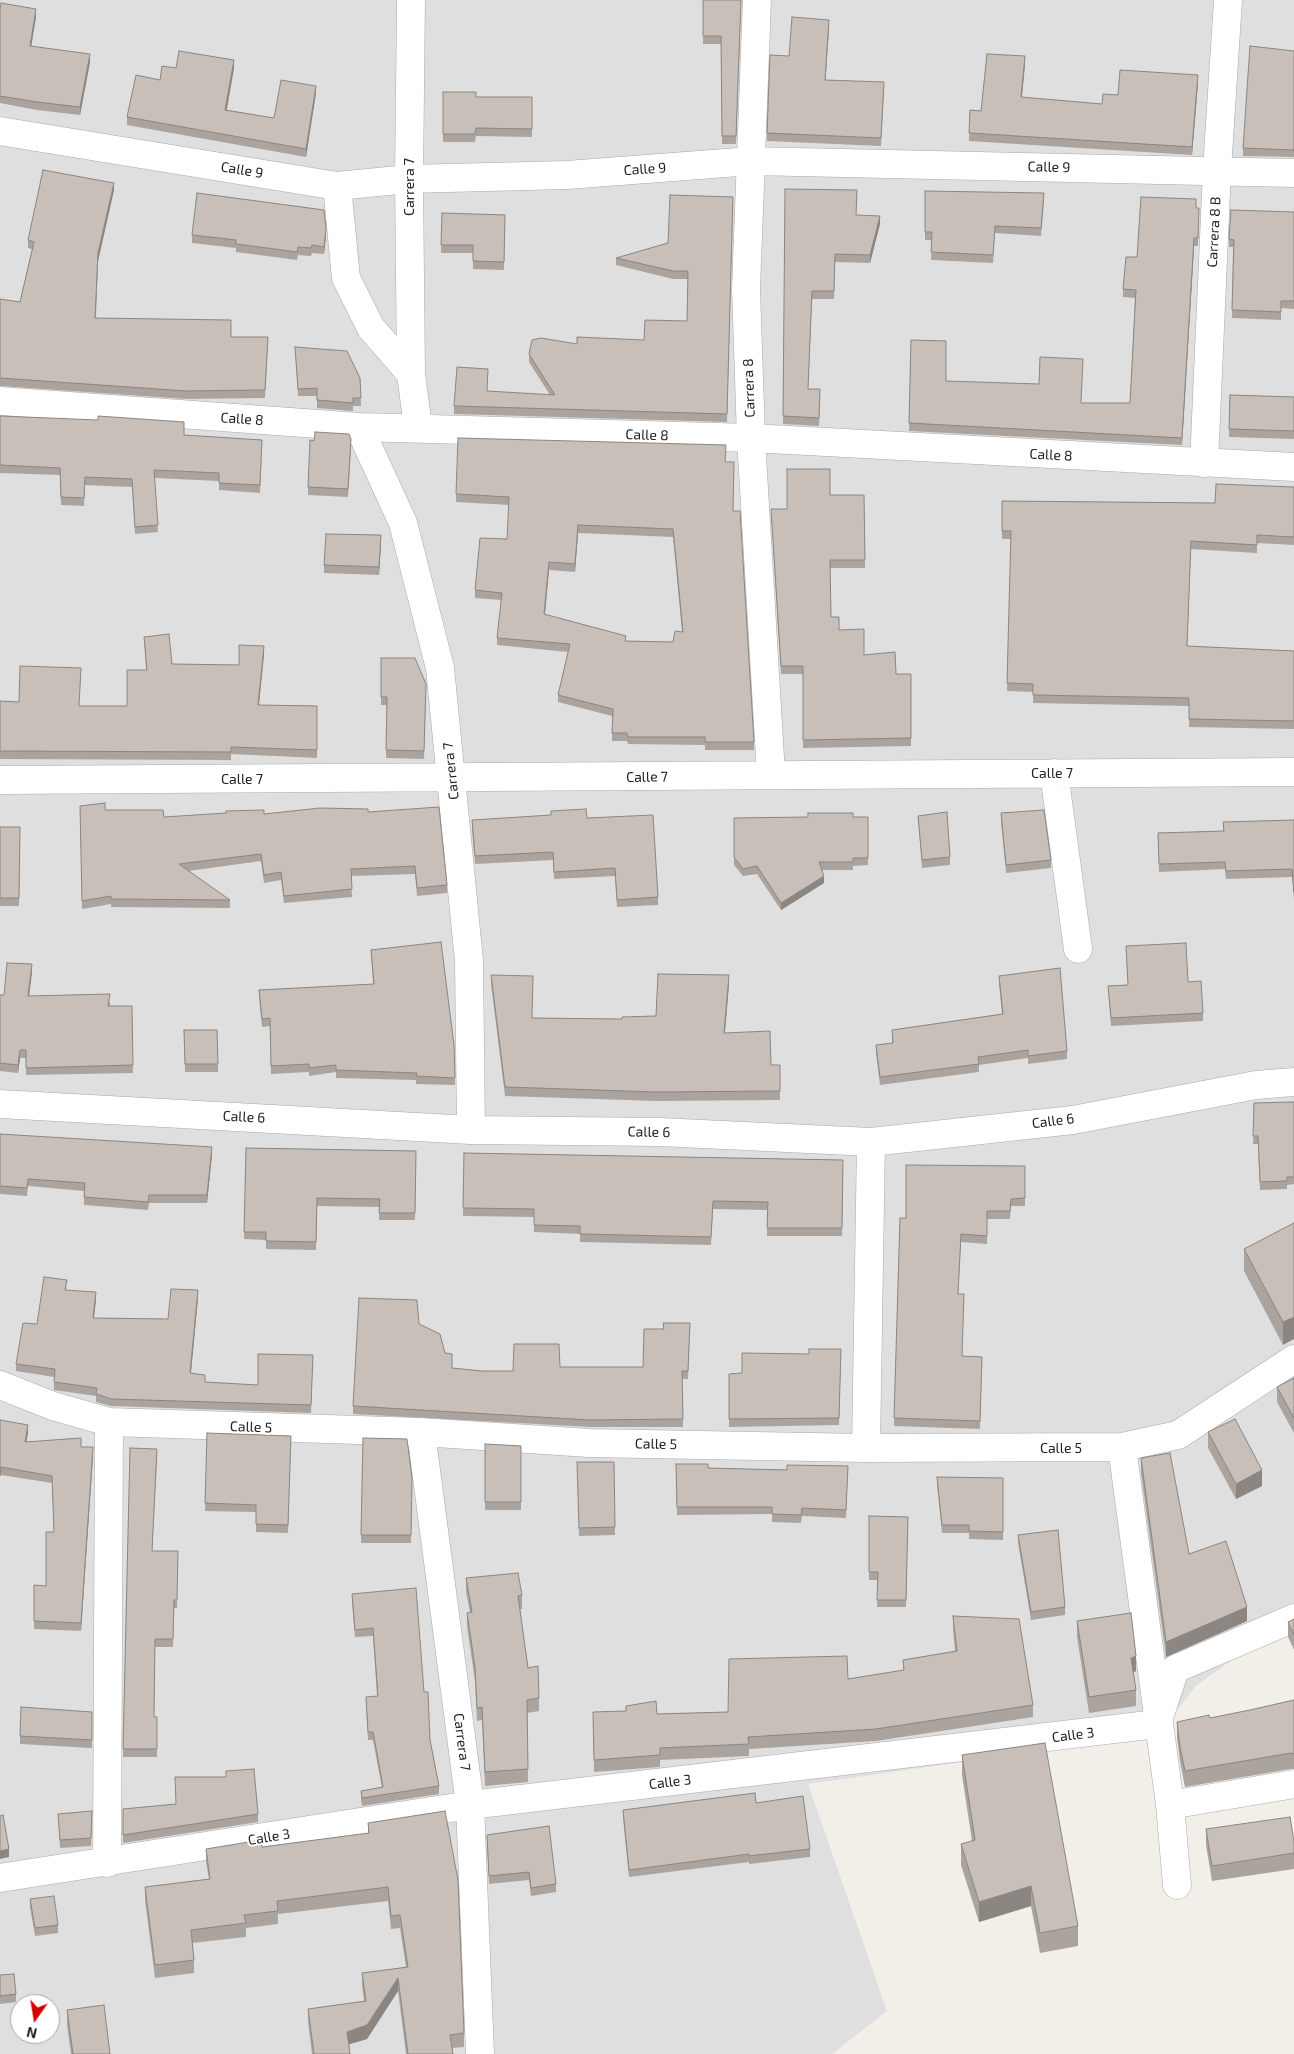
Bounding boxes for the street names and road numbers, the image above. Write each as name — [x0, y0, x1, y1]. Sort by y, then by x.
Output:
street label: Calle 9 — [220, 158, 264, 182]
street label: Carrera 7 — [401, 158, 417, 216]
street label: Calle 9 — [1028, 158, 1070, 176]
street label: Calle 9 — [623, 159, 667, 179]
street label: Carrera 8 B — [1204, 196, 1224, 268]
street label: Carrera 8 — [740, 358, 758, 418]
street label: Calle 8 — [220, 409, 264, 429]
street label: Calle 8 — [625, 426, 669, 444]
street label: Calle 8 — [1029, 445, 1073, 465]
street label: Carrera 7 — [440, 741, 462, 801]
street label: Calle 7 — [1031, 765, 1073, 781]
street label: Calle 7 — [626, 768, 668, 786]
street label: Calle 7 — [221, 771, 263, 787]
street label: Calle 6 — [222, 1107, 266, 1127]
street label: Calle 6 — [1031, 1110, 1075, 1132]
street label: Calle 6 — [628, 1123, 670, 1141]
street label: Calle 5 — [230, 1418, 272, 1436]
street label: Calle 5 — [635, 1435, 677, 1453]
street label: Calle 5 — [1040, 1440, 1082, 1456]
street label: Carrera 7 — [450, 1712, 474, 1772]
street label: Calle 3 — [1051, 1724, 1095, 1746]
street label: Calle 3 — [648, 1771, 692, 1793]
street label: Calle 3 — [247, 1825, 291, 1849]

